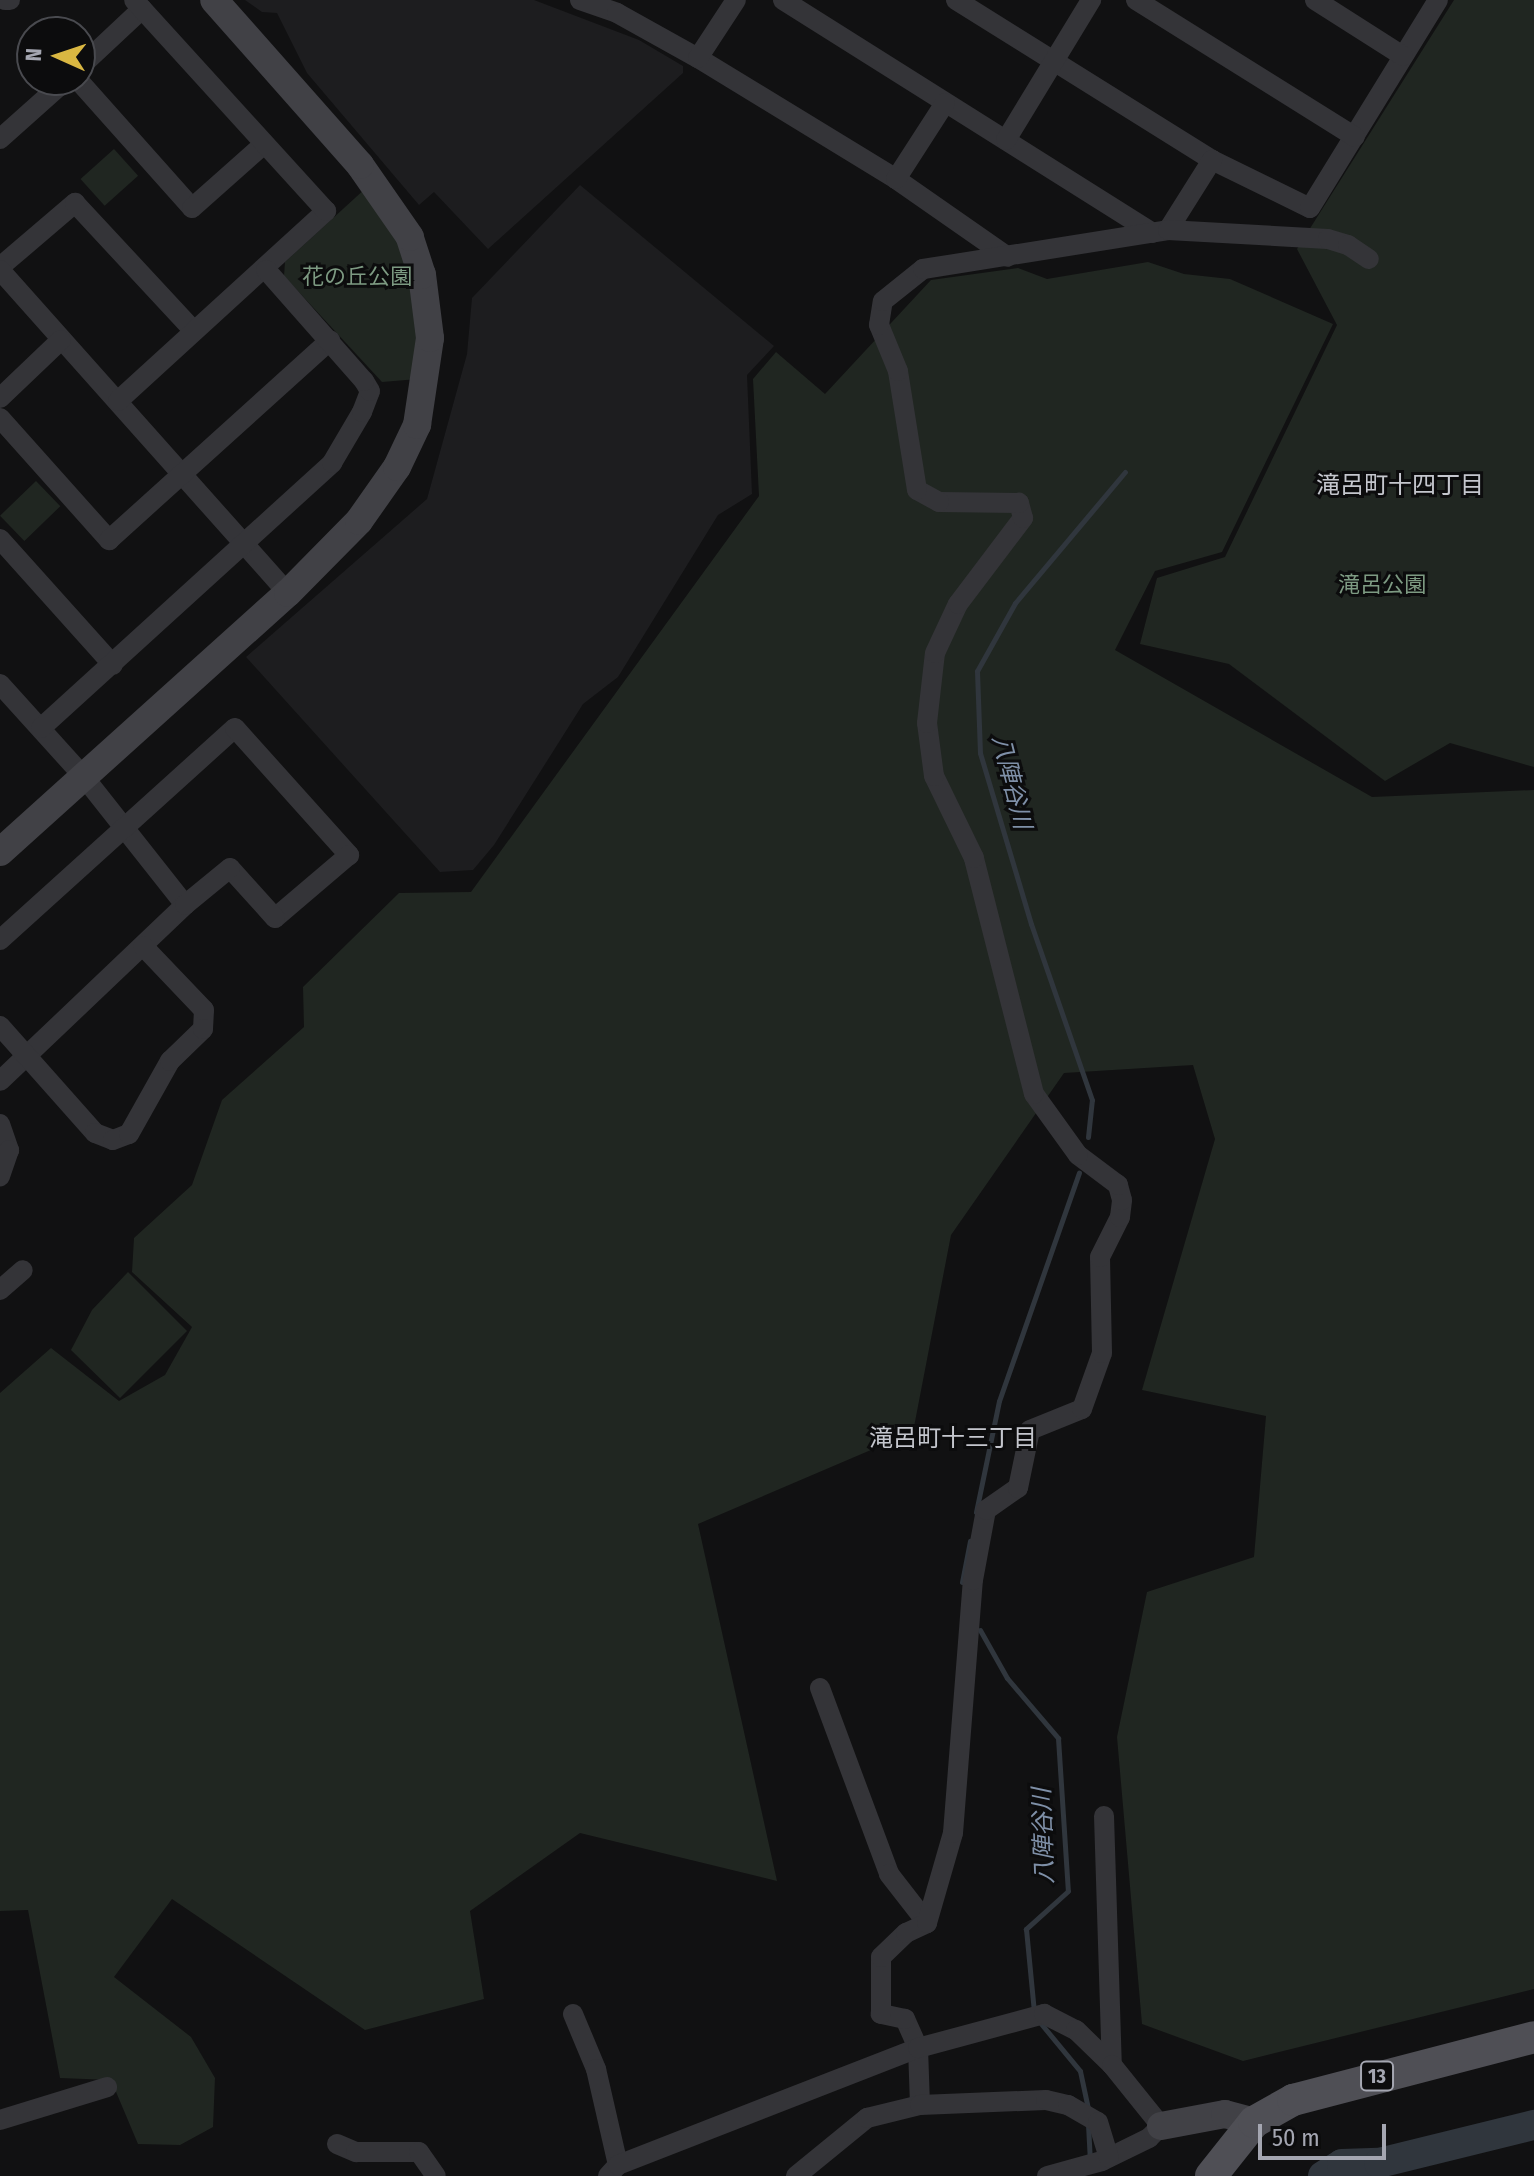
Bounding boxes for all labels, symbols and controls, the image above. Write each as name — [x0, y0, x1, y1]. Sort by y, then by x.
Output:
north arrow — [16, 16, 96, 96]
text: N — [20, 48, 47, 62]
park label: 花の丘公園 — [302, 264, 412, 290]
district label: 滝呂町十四丁目 — [1316, 472, 1484, 500]
park label: 滝呂公園 — [1338, 572, 1426, 598]
water label: 八陣谷川 — [985, 732, 1037, 832]
district label: 滝呂町十三丁目 — [869, 1425, 1037, 1453]
water label: 八陣谷川 — [1028, 1788, 1060, 1884]
road number: 13 — [1359, 2060, 1395, 2092]
scale bar — [1262, 2108, 1390, 2158]
text: 50 m — [1272, 2124, 1320, 2152]

